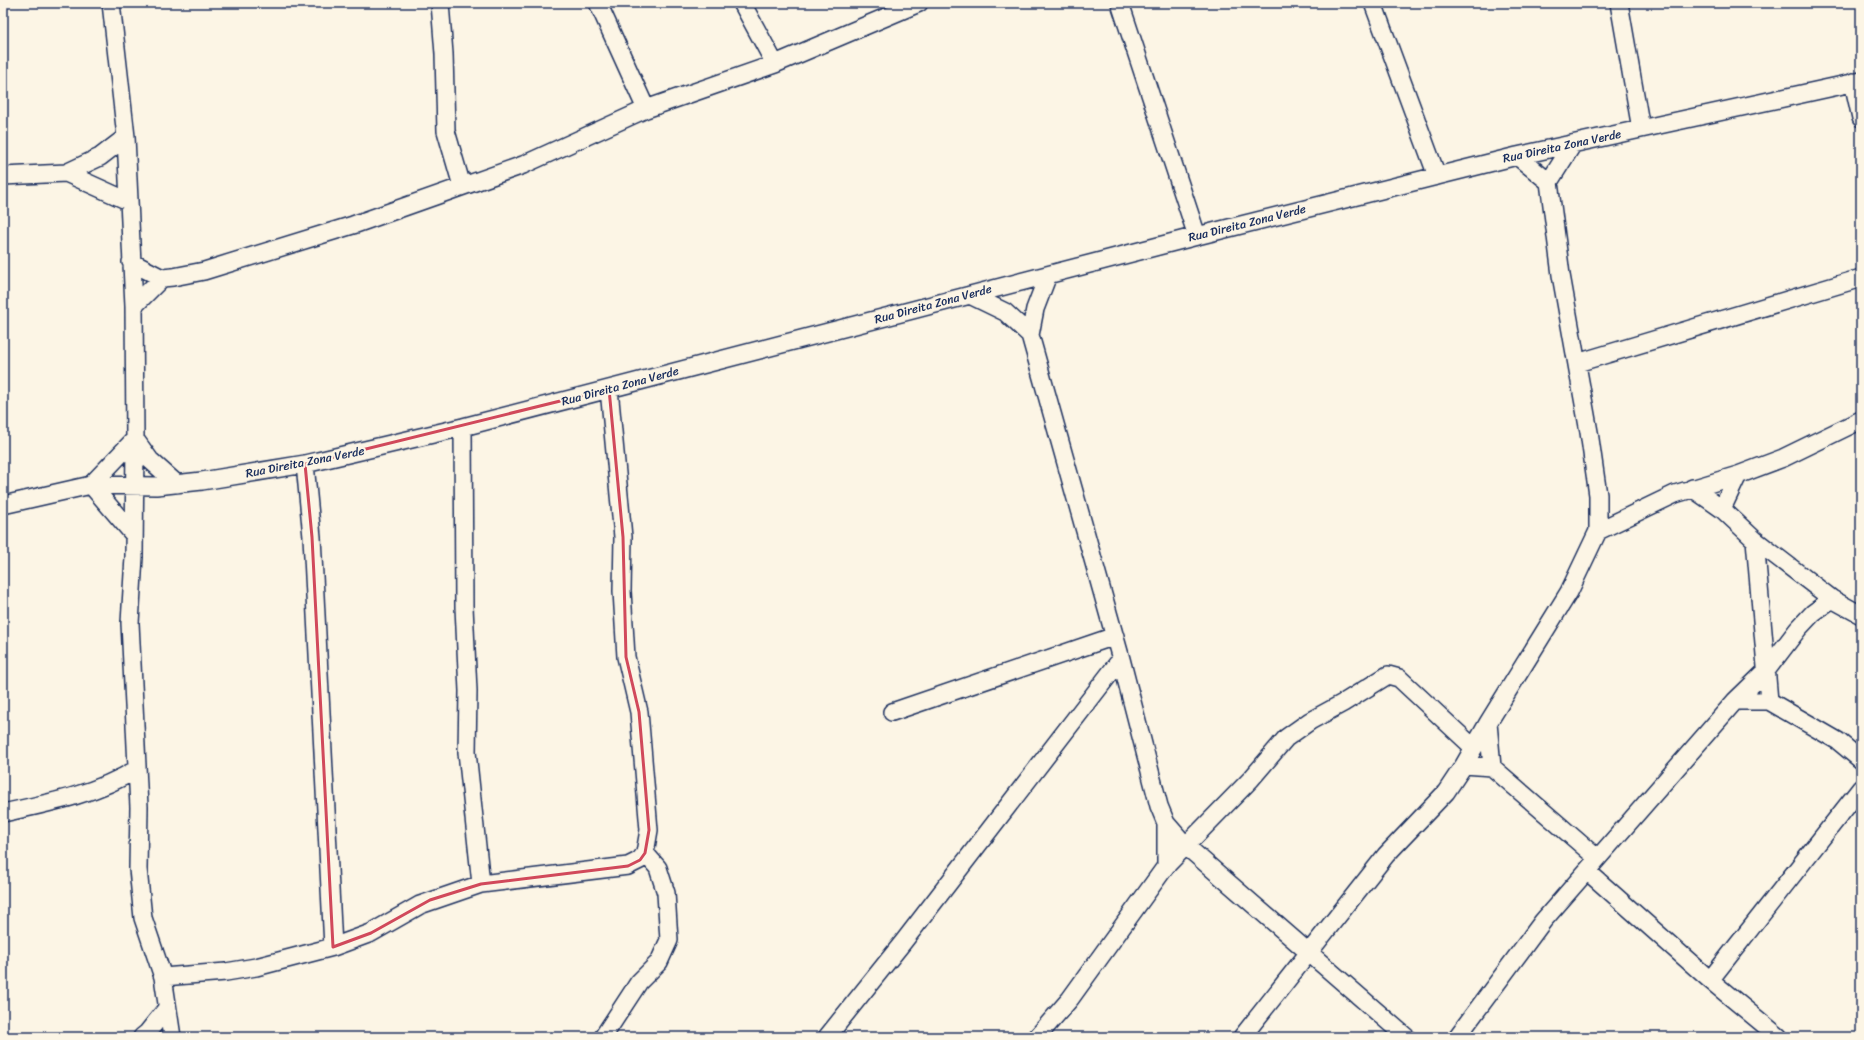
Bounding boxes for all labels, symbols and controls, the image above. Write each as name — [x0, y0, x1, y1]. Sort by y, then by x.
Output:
street label: Rua Direita Zona Verde — [1501, 123, 1623, 169]
street label: Rua Direita Zona Verde — [1186, 198, 1308, 248]
street label: Rua Direita Zona Verde — [872, 278, 994, 330]
street label: Rua Direita Zona Verde — [559, 360, 681, 412]
street label: Rua Direita Zona Verde — [244, 440, 366, 484]

